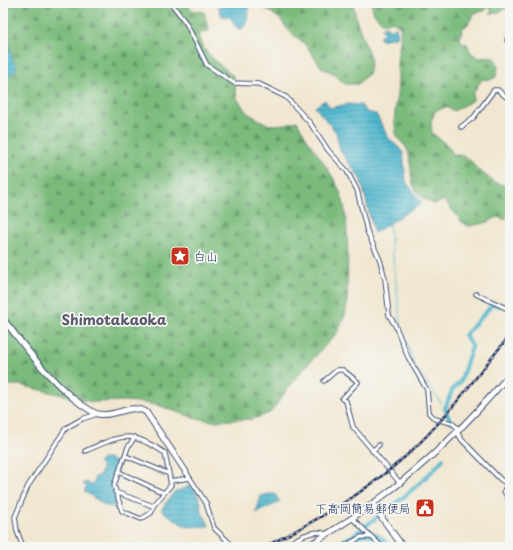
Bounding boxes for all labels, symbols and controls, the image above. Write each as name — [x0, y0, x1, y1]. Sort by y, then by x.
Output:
place icon: 白山 — [169, 245, 191, 267]
place label: 白山 — [194, 247, 218, 265]
district label: Shimotakaoka — [62, 309, 167, 330]
public building icon: 下高岡簡易郵便局 — [414, 497, 436, 519]
place label: 下高岡簡易郵便局 — [315, 499, 411, 517]

